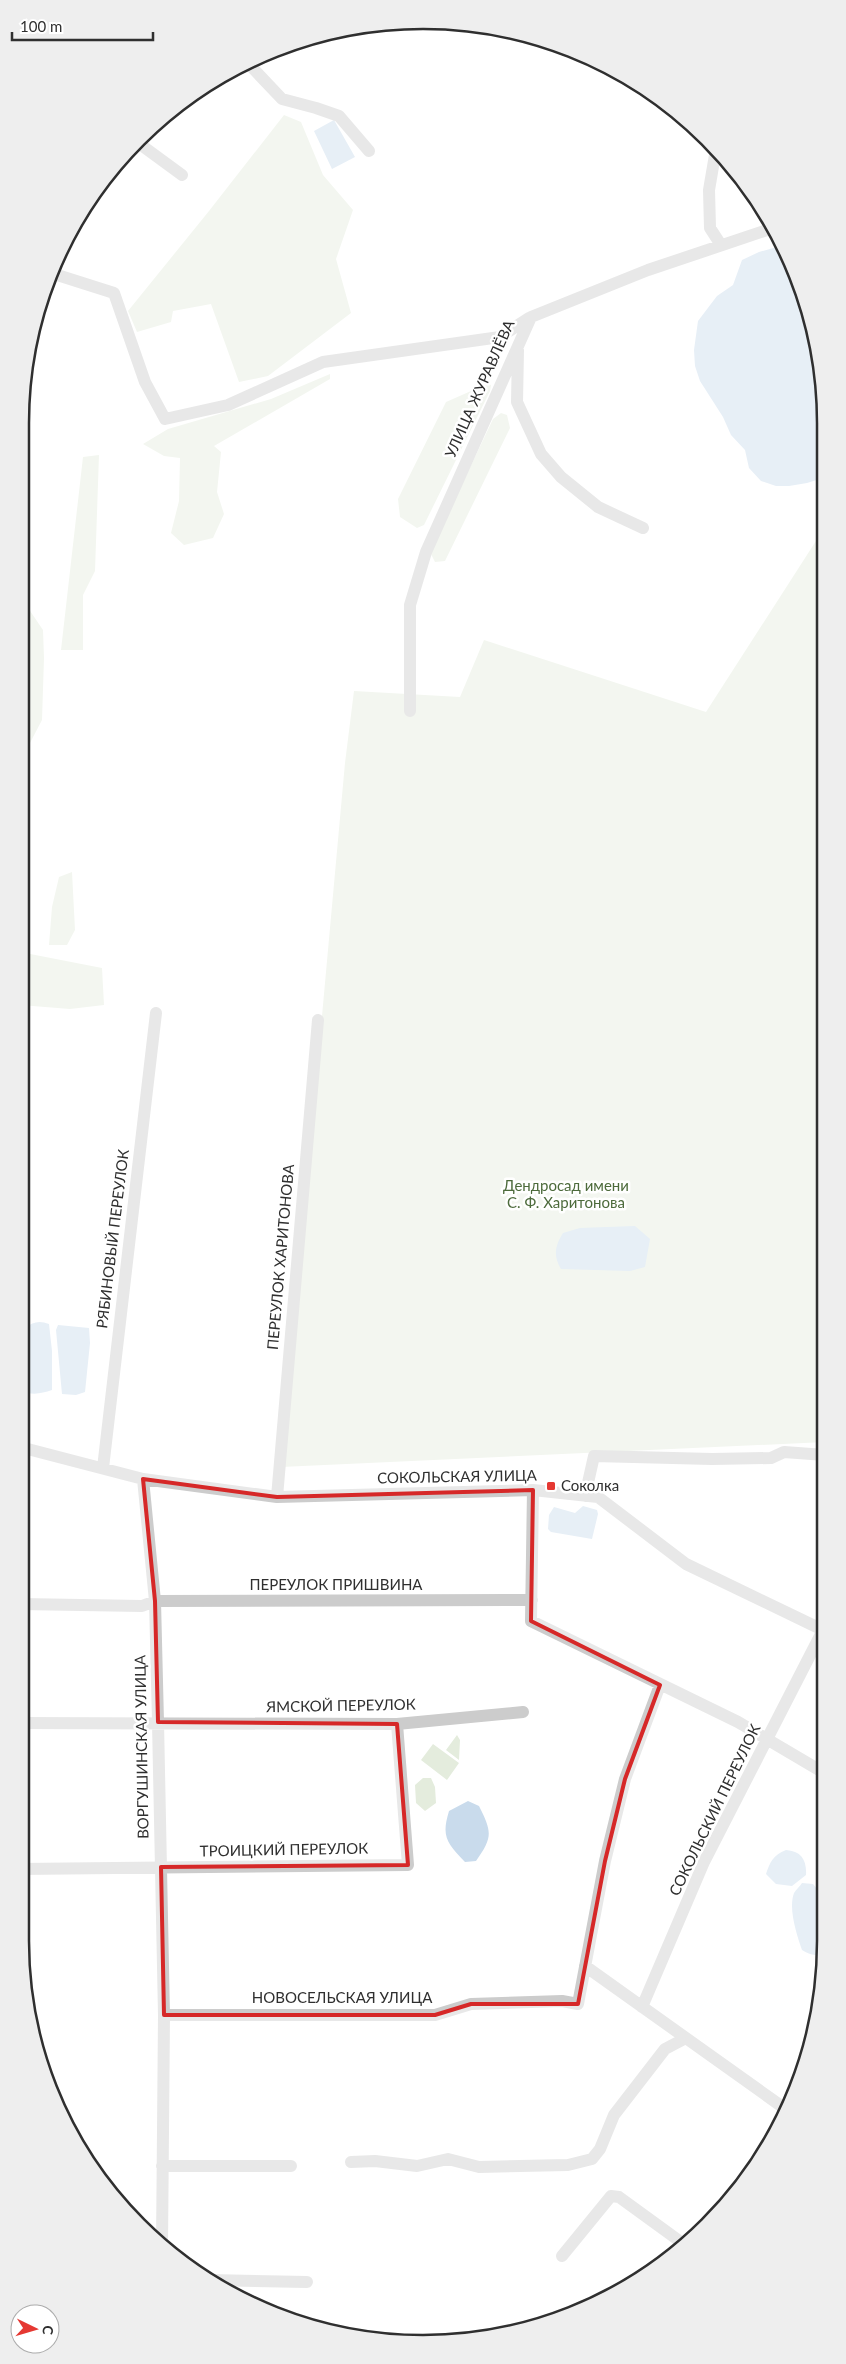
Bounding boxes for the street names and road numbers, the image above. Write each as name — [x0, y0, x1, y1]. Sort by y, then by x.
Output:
street label: УЛИЦА ЖУРАВЛЁВА — [441, 316, 518, 460]
street label: РЯБИНОВЫЙ ПЕРЕУЛОК — [92, 1148, 132, 1329]
street label: ПЕРЕУЛОК ХАРИТОНОВА — [263, 1162, 297, 1351]
street label: СОКОЛЬСКАЯ УЛИЦА — [377, 1466, 538, 1486]
street label: ПЕРЕУЛОК ПРИШВИНА — [250, 1575, 423, 1593]
street label: ВОРГУШИНСКАЯ УЛИЦА — [130, 1654, 152, 1839]
street label: ЯМСКОЙ ПЕРЕУЛОК — [265, 1695, 416, 1715]
street label: СОКОЛЬСКИЙ ПЕРЕУЛОК — [665, 1721, 764, 1898]
street label: ТРОИЦКИЙ ПЕРЕУЛОК — [200, 1839, 368, 1859]
street label: НОВОСЕЛЬСКАЯ УЛИЦА — [252, 1988, 433, 2006]

